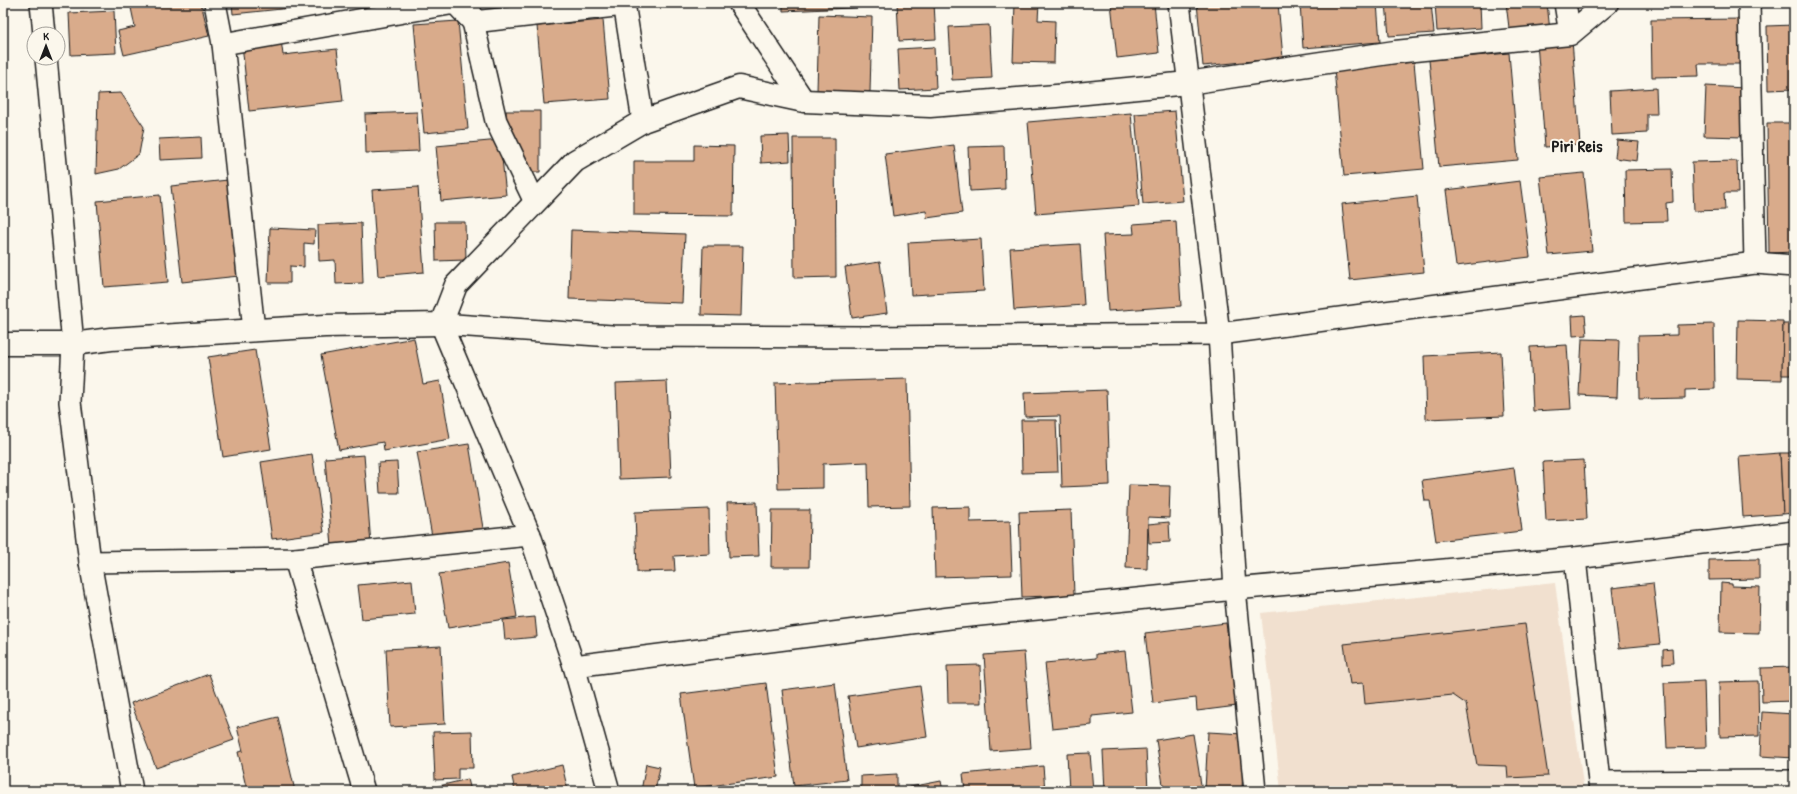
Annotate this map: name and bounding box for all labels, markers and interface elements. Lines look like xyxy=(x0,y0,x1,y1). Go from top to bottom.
north arrow xyxy=(26,26,66,66)
text: K xyxy=(43,29,49,43)
district label: Piri Reis xyxy=(1551,134,1603,157)

